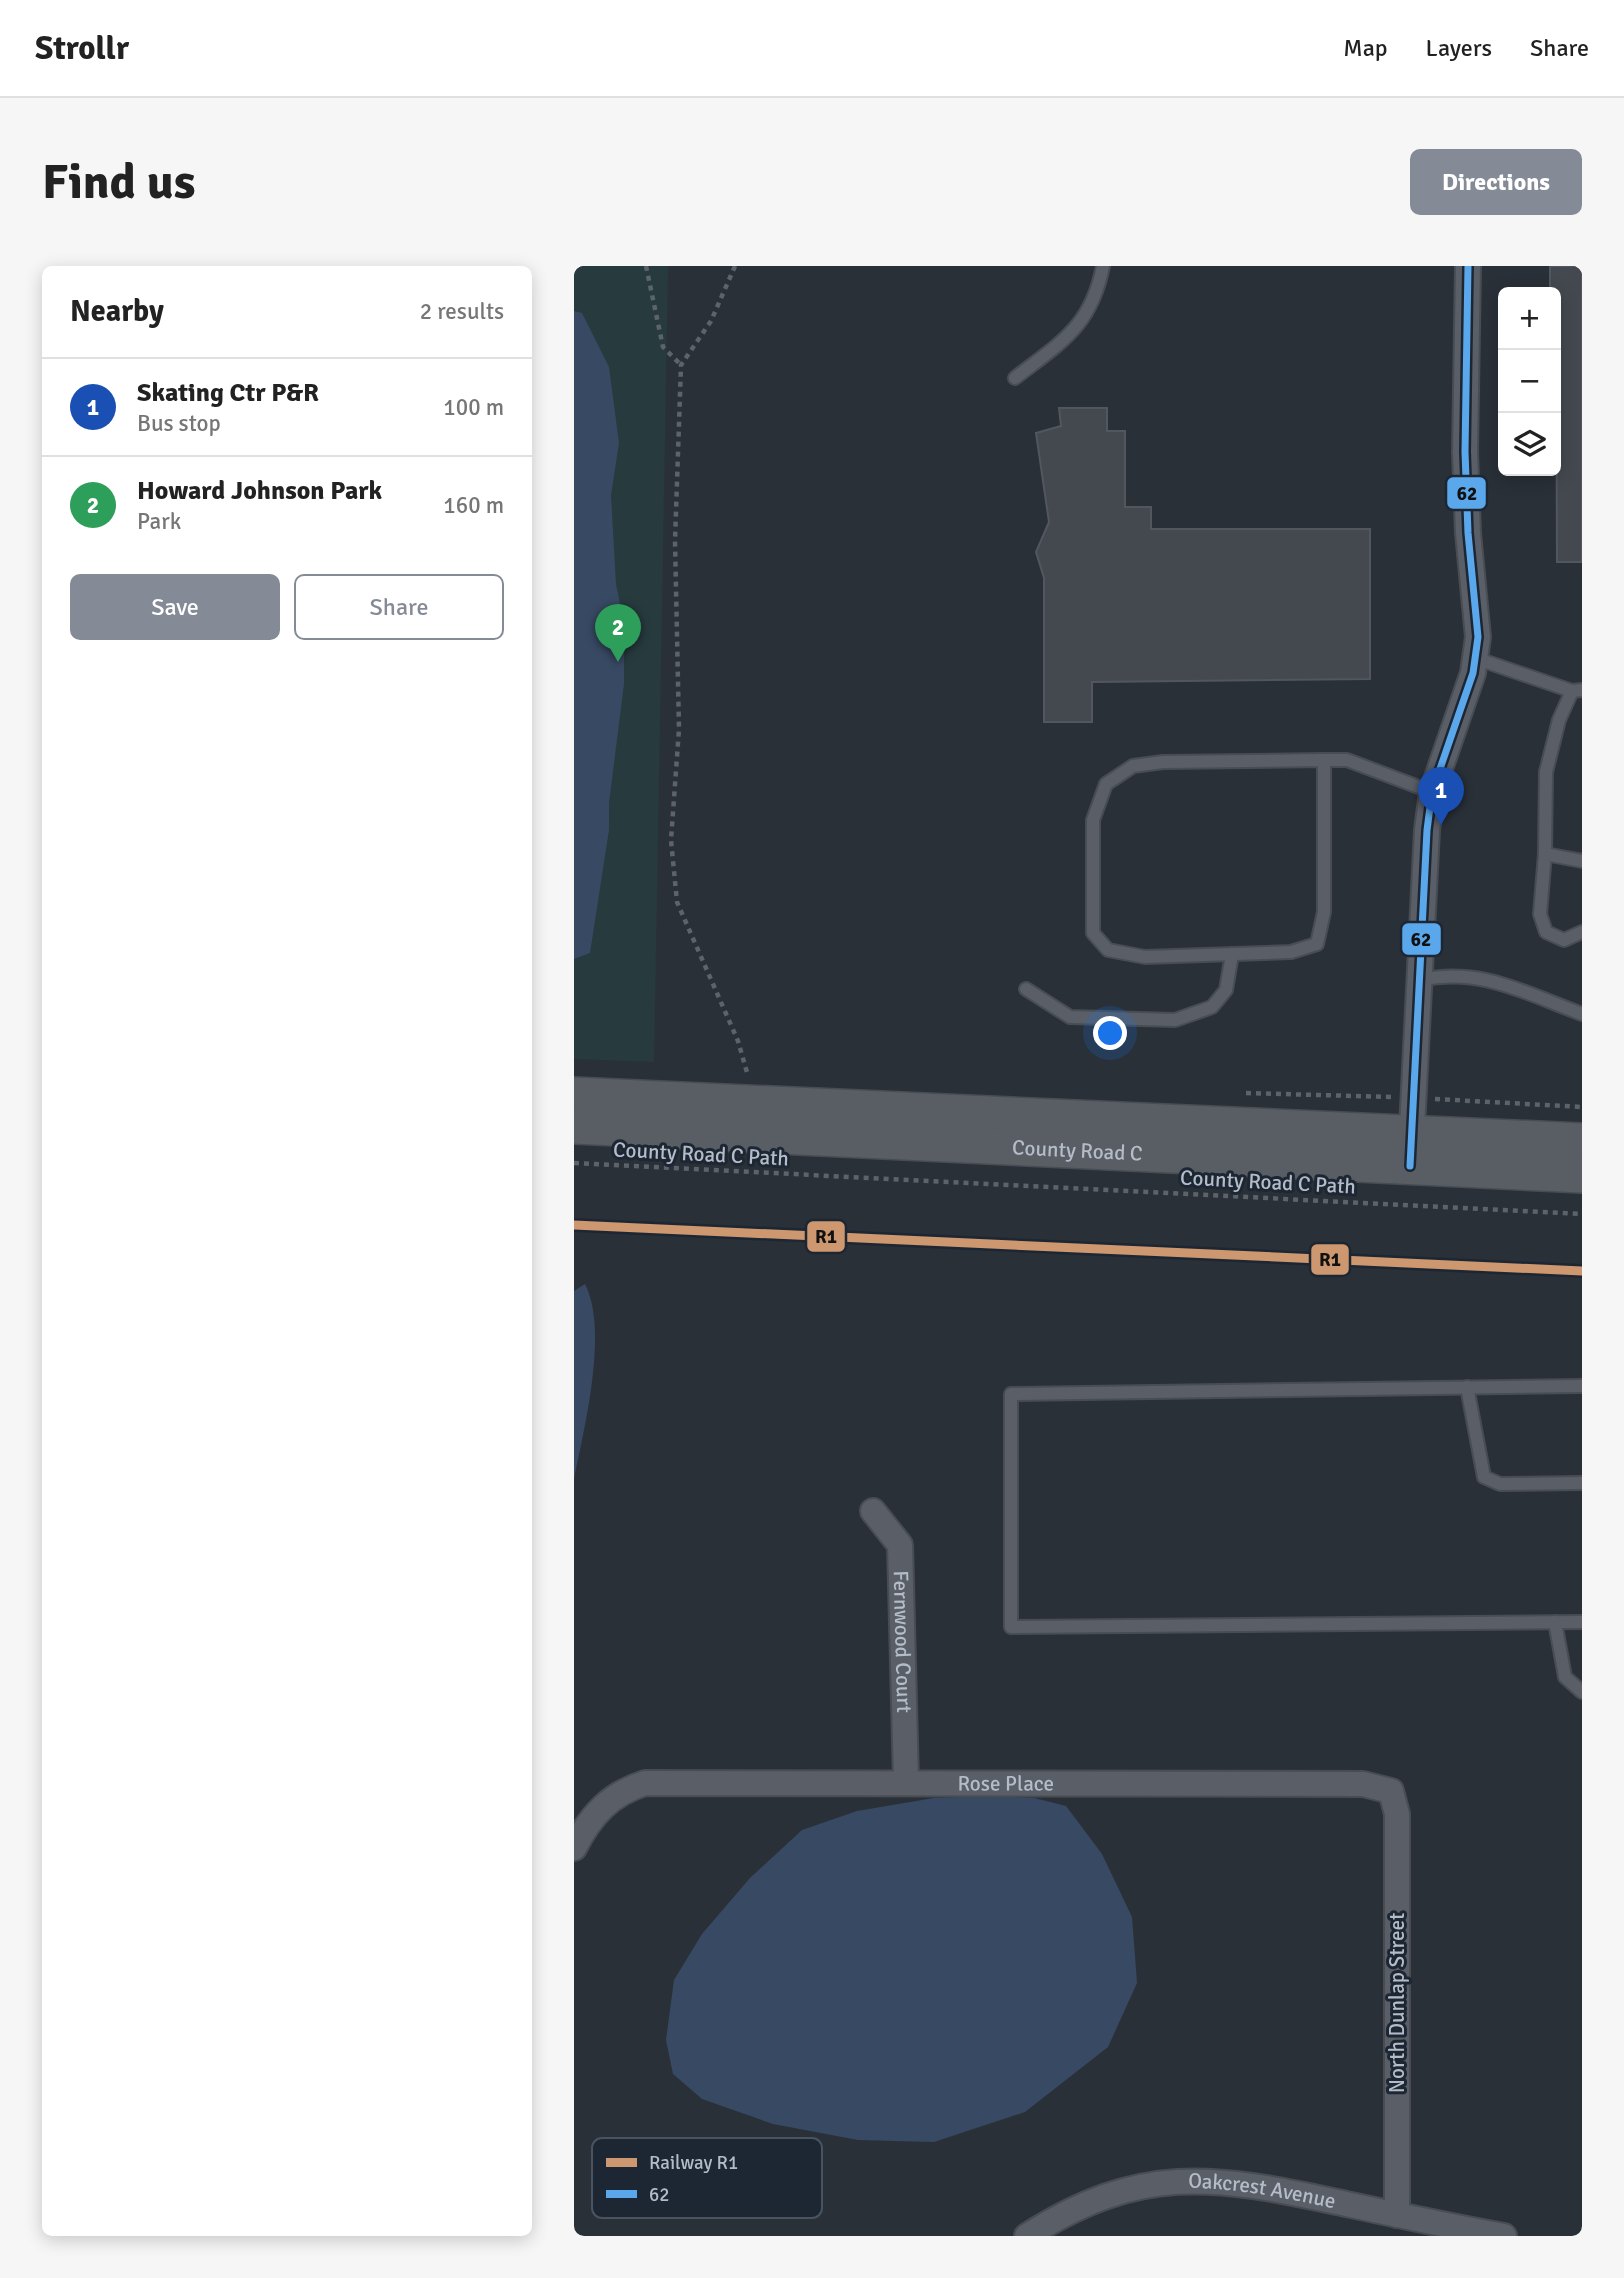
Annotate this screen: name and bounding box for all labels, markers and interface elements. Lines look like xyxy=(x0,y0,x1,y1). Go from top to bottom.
text: Strollr xyxy=(35,28,129,69)
text: Map xyxy=(1343,33,1388,63)
text: Layers xyxy=(1426,33,1492,63)
text: Share xyxy=(1530,33,1589,63)
button: Directions xyxy=(1410,149,1582,215)
text: Find us xyxy=(42,152,195,212)
map controls xyxy=(1498,287,1561,476)
button: + xyxy=(1498,287,1561,350)
text: Nearby xyxy=(70,293,164,330)
text: 2 results xyxy=(420,297,504,326)
button: − xyxy=(1498,350,1561,413)
text: Skating Ctr P&R xyxy=(137,377,319,409)
text: 1 xyxy=(87,393,99,422)
text: 100 m xyxy=(443,393,504,422)
text: Bus stop xyxy=(137,409,221,438)
button: layers xyxy=(1498,413,1561,476)
text: Howard Johnson Park xyxy=(137,475,382,507)
line badge: 62 xyxy=(1446,476,1487,510)
text: 62 xyxy=(1457,482,1477,506)
text: 2 xyxy=(87,491,99,520)
text: 160 m xyxy=(443,491,504,520)
text: Park xyxy=(137,507,181,536)
button: Save xyxy=(70,574,280,640)
button: Share xyxy=(294,574,504,640)
pin: 2 xyxy=(595,604,641,662)
pin: 1 xyxy=(1418,767,1464,825)
line badge: 62 xyxy=(1401,922,1442,956)
text: 62 xyxy=(1411,928,1431,952)
your location xyxy=(1093,1016,1127,1050)
street label: County Road C xyxy=(1012,1134,1143,1167)
street label: County Road C Path xyxy=(613,1136,789,1172)
street label: County Road C Path xyxy=(1180,1164,1356,1200)
line badge: R1 xyxy=(806,1220,846,1253)
text: R1 xyxy=(815,1225,837,1249)
line badge: R1 xyxy=(1310,1243,1350,1276)
text: R1 xyxy=(1319,1248,1341,1272)
street label: Fernwood Court xyxy=(888,1570,917,1713)
street label: Rose Place xyxy=(957,1770,1054,1797)
street label: North Dunlap Street xyxy=(1384,1913,1410,2093)
legend xyxy=(592,2138,822,2218)
text: Railway R1 xyxy=(649,2151,738,2175)
street label: Oakcrest Avenue xyxy=(1188,2168,1338,2214)
text: 62 xyxy=(649,2183,670,2207)

